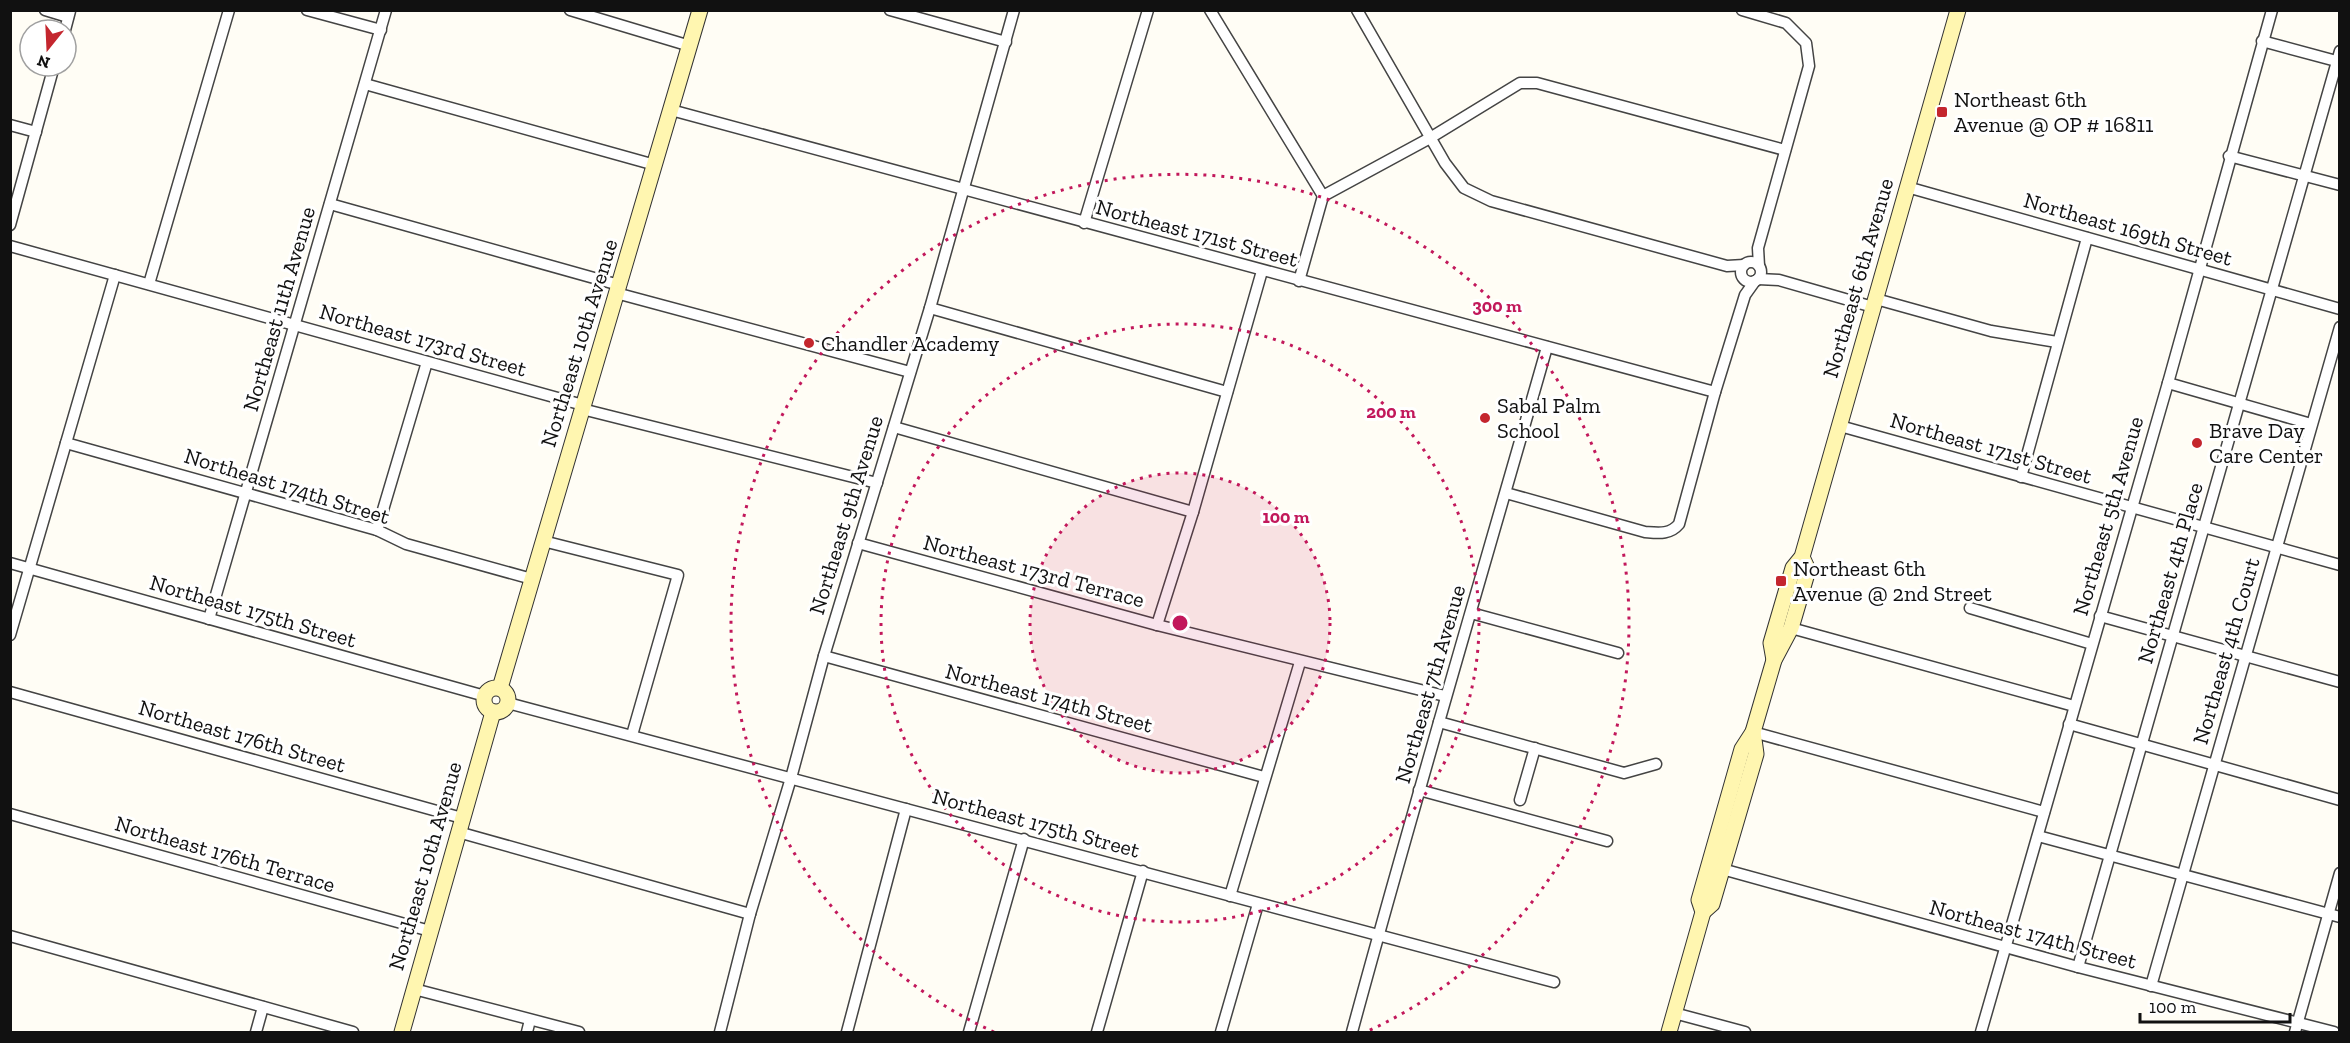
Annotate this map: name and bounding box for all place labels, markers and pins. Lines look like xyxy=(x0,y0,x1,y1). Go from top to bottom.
place label: Northeast 6th Avenue @ OP # 16811 xyxy=(1954,86,2154,138)
marker: Northeast 6th Avenue @ OP # 16811 xyxy=(1935,105,1949,119)
place label: Chandler Academy xyxy=(821,330,1000,357)
marker: Chandler Academy xyxy=(802,336,816,350)
place label: Sabal Palm School xyxy=(1497,392,1601,444)
marker: Sabal Palm School xyxy=(1478,411,1492,425)
place label: Brave Day Care Center xyxy=(2209,417,2323,469)
marker: Brave Day Care Center xyxy=(2190,436,2204,450)
place label: Northeast 6th Avenue @ 2nd Street xyxy=(1793,555,1992,607)
marker: Northeast 6th Avenue @ 2nd Street xyxy=(1774,574,1788,588)
centre of rings xyxy=(1170,613,1190,633)

